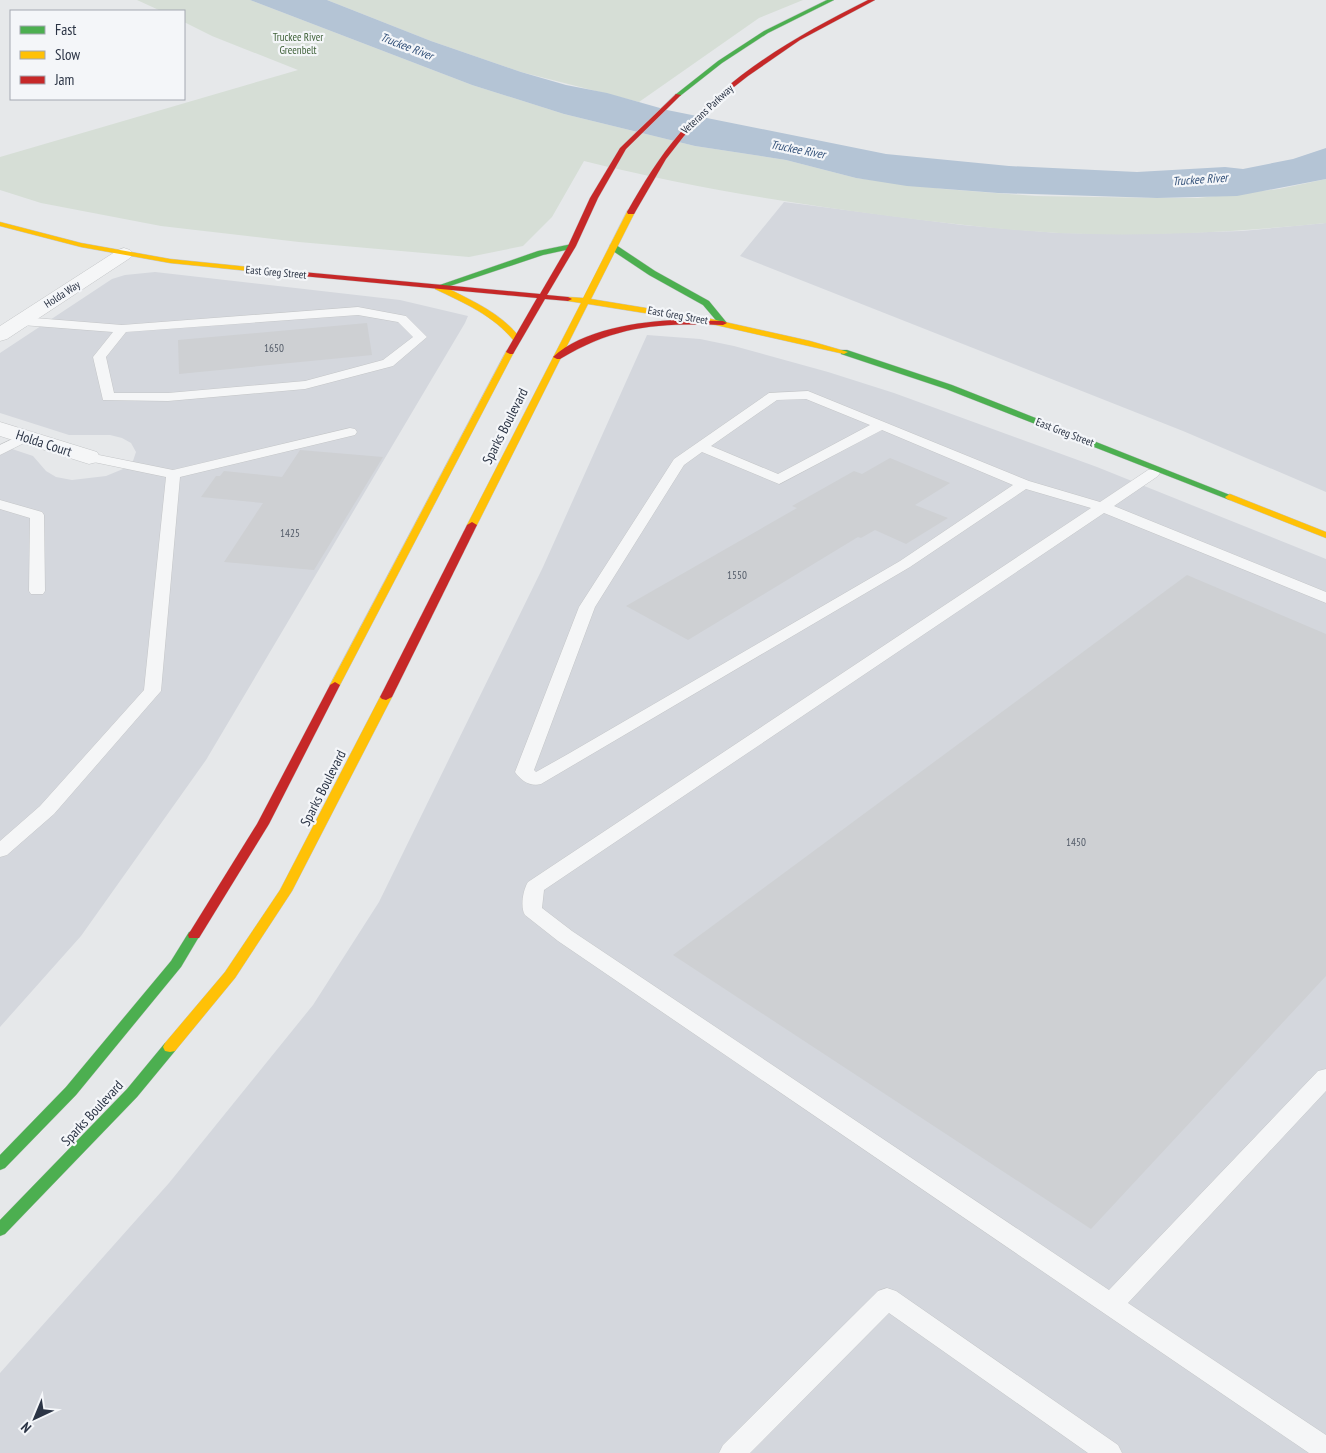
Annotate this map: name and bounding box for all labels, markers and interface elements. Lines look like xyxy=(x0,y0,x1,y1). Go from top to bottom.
legend xyxy=(10,10,185,100)
text: Fast xyxy=(55,20,76,39)
water label: Truckee River xyxy=(379,29,437,64)
park label: Truckee River Greenbelt xyxy=(273,30,323,57)
text: Slow xyxy=(55,45,80,64)
text: Jam xyxy=(54,70,74,89)
street label: Veterans Parkway xyxy=(677,81,737,137)
water label: Truckee River xyxy=(769,136,828,162)
water label: Truckee River xyxy=(1172,169,1230,188)
street label: East Greg Street xyxy=(245,262,307,282)
street label: Holda Way xyxy=(41,277,83,311)
street label: East Greg Street xyxy=(647,303,709,327)
house number: 1650 xyxy=(264,341,284,355)
street label: Sparks Boulevard xyxy=(478,385,532,467)
street label: East Greg Street xyxy=(1034,415,1096,449)
street label: Holda Court xyxy=(14,426,74,461)
house number: 1425 xyxy=(280,526,300,540)
house number: 1550 xyxy=(727,568,747,582)
street label: Sparks Boulevard xyxy=(296,747,350,829)
house number: 1450 xyxy=(1066,835,1086,849)
street label: Sparks Boulevard xyxy=(57,1076,127,1150)
north arrow xyxy=(10,1393,60,1443)
text: N xyxy=(17,1418,35,1436)

